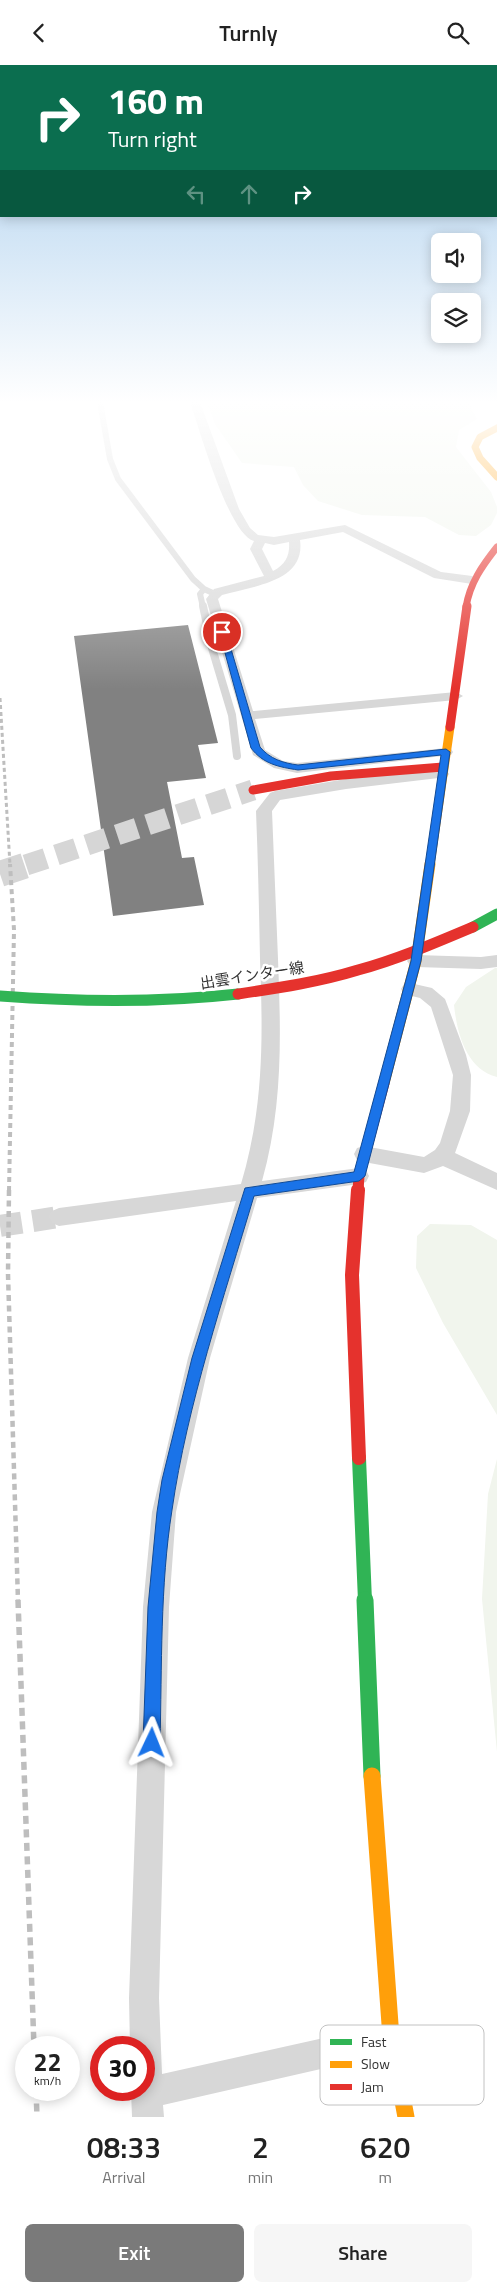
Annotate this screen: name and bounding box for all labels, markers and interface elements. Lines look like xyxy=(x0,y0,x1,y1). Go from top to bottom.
text: Turnly xyxy=(219,16,278,50)
icon: back xyxy=(25,19,53,47)
icon: search xyxy=(444,19,472,47)
text: 160 m xyxy=(108,74,204,128)
icon: right xyxy=(25,85,90,150)
text: Turn right xyxy=(108,122,197,156)
icon: left xyxy=(182,180,210,208)
icon: ahead xyxy=(235,180,263,208)
icon: right xyxy=(288,180,316,208)
map controls xyxy=(431,233,481,343)
button: sound xyxy=(431,233,481,283)
button: layers xyxy=(431,293,481,343)
pin xyxy=(201,611,243,653)
icon: arrive xyxy=(208,618,236,646)
street label: 出雲インター線 xyxy=(198,955,306,995)
position arrow xyxy=(125,1716,177,1768)
legend xyxy=(320,2025,484,2105)
text: Fast xyxy=(361,2031,386,2052)
speed limit sign: 30 xyxy=(90,2036,155,2101)
text: 22 xyxy=(33,2043,62,2081)
text: Slow xyxy=(361,2053,390,2074)
text: km/h xyxy=(34,2071,61,2090)
text: Jam xyxy=(361,2076,384,2097)
text: 08:33 xyxy=(87,2124,161,2170)
text: 2 xyxy=(252,2124,269,2170)
text: 620 xyxy=(360,2124,410,2170)
text: Arrival xyxy=(102,2165,146,2189)
text: min xyxy=(248,2165,273,2189)
text: m xyxy=(378,2165,392,2189)
button: Exit xyxy=(25,2224,244,2282)
button: Share xyxy=(254,2224,472,2282)

